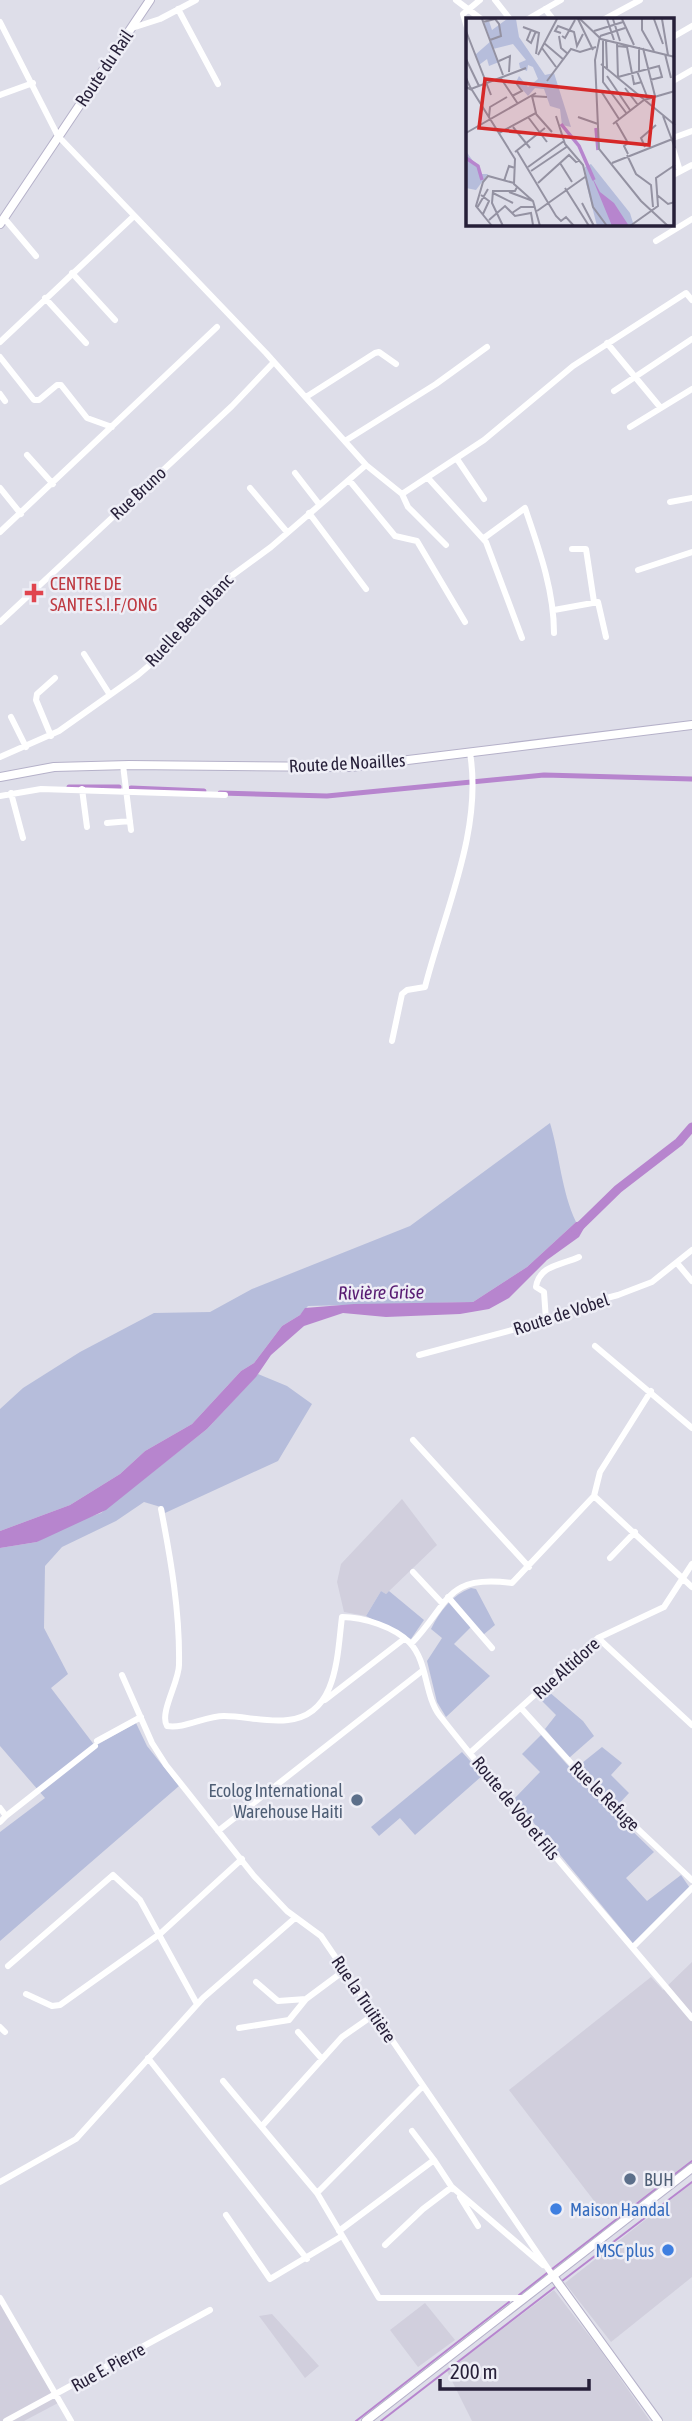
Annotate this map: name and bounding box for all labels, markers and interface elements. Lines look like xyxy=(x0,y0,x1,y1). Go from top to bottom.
inset map xyxy=(466,18,674,226)
street label: Route du Rail xyxy=(71,26,137,110)
street label: Rue Bruno xyxy=(106,462,170,524)
street label: Ruelle Beau Blanc xyxy=(141,569,238,671)
place label: CENTRE DE SANTE S.I.F/ONG xyxy=(50,573,158,615)
marker: CENTRE DE SANTE S.I.F/ONG xyxy=(24,583,44,603)
street label: Route de Noailles xyxy=(288,749,406,777)
water label: Rivière Grise xyxy=(338,1280,424,1304)
street label: Route de Vobel xyxy=(511,1289,612,1339)
street label: Rue Altidore xyxy=(529,1633,603,1703)
street label: Route de Vob et Fils xyxy=(468,1752,564,1864)
street label: Rue le Refuge xyxy=(566,1757,644,1835)
place label: Ecolog International Warehouse Haiti xyxy=(208,1780,343,1822)
marker: Ecolog International Warehouse Haiti xyxy=(349,1792,365,1808)
street label: Rue la Truitière xyxy=(327,1952,401,2046)
place label: BUH xyxy=(644,2169,674,2190)
marker: BUH xyxy=(622,2171,638,2187)
place label: Maison Handal xyxy=(570,2199,670,2220)
marker: Maison Handal xyxy=(548,2201,564,2217)
place label: MSC plus xyxy=(595,2240,654,2261)
marker: MSC plus xyxy=(660,2242,676,2258)
street label: Rue E. Pierre xyxy=(67,2338,149,2396)
scale bar xyxy=(440,2348,589,2392)
text: 200 m xyxy=(450,2359,498,2383)

